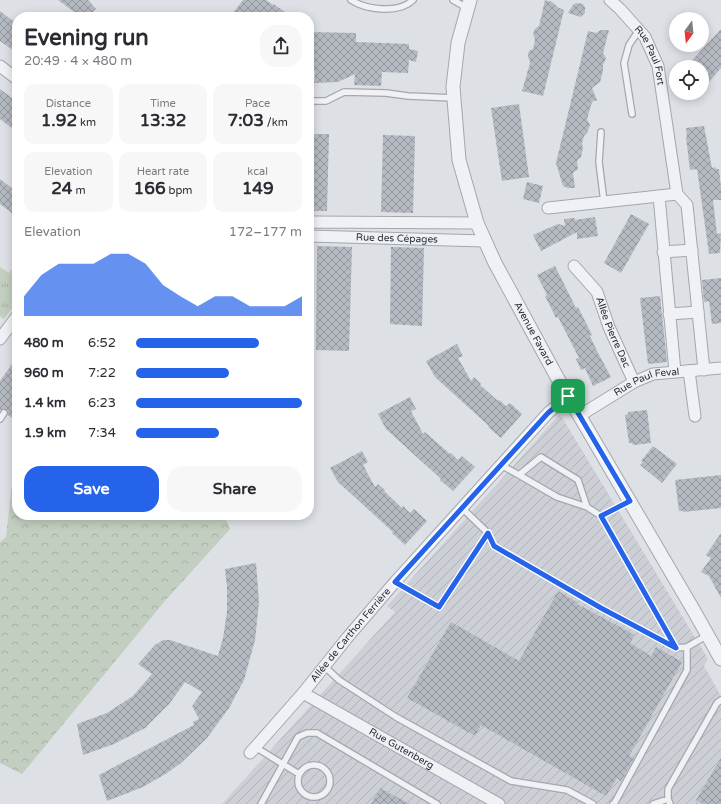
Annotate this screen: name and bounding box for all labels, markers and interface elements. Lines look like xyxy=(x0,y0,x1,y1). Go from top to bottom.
north arrow xyxy=(669,12,709,52)
map controls xyxy=(669,12,709,100)
street label: Rue Paul Fort xyxy=(632,23,667,86)
text: Evening run xyxy=(24,25,149,51)
button: share xyxy=(260,25,302,67)
text: 20:49 · 4 × 480 m xyxy=(24,53,132,69)
button: locate xyxy=(669,60,709,100)
text: Distance xyxy=(46,97,91,110)
text: Time xyxy=(150,97,176,110)
text: Pace xyxy=(245,97,270,110)
text: 1.92 xyxy=(41,110,77,131)
text: 13:32 xyxy=(139,110,187,131)
text: 7:03 xyxy=(228,110,264,131)
text: km xyxy=(77,116,96,129)
text: /km xyxy=(264,116,288,129)
text: Elevation xyxy=(44,165,92,178)
text: Heart rate xyxy=(137,165,189,178)
text: kcal xyxy=(247,165,268,178)
text: 24 xyxy=(51,178,73,199)
text: 166 xyxy=(134,178,166,199)
text: 149 xyxy=(242,178,274,199)
text: m xyxy=(73,184,85,197)
text: bpm xyxy=(166,184,192,197)
text: Elevation xyxy=(24,224,81,240)
text: 172–177 m xyxy=(229,224,302,240)
street label: Rue des Cépages xyxy=(356,231,438,246)
street label: Allée Pierre Dac xyxy=(593,295,633,370)
street label: Avenue Favard xyxy=(511,300,555,367)
text: 480 m xyxy=(24,335,64,351)
text: 6:52 xyxy=(88,335,116,351)
text: 960 m xyxy=(24,365,64,381)
text: 7:22 xyxy=(88,365,116,381)
street label: Rue Paul Feval xyxy=(612,366,680,399)
pin xyxy=(551,379,585,413)
icon: arrive xyxy=(557,385,579,407)
text: 1.4 km xyxy=(24,395,66,411)
text: 6:23 xyxy=(88,395,116,411)
text: 1.9 km xyxy=(24,425,66,441)
text: 7:34 xyxy=(88,425,116,441)
button: Save xyxy=(24,466,159,512)
button: Share xyxy=(167,466,302,512)
street label: Allée de Carthon Ferrière xyxy=(308,585,393,685)
street label: Rue Gutenberg xyxy=(367,726,436,772)

